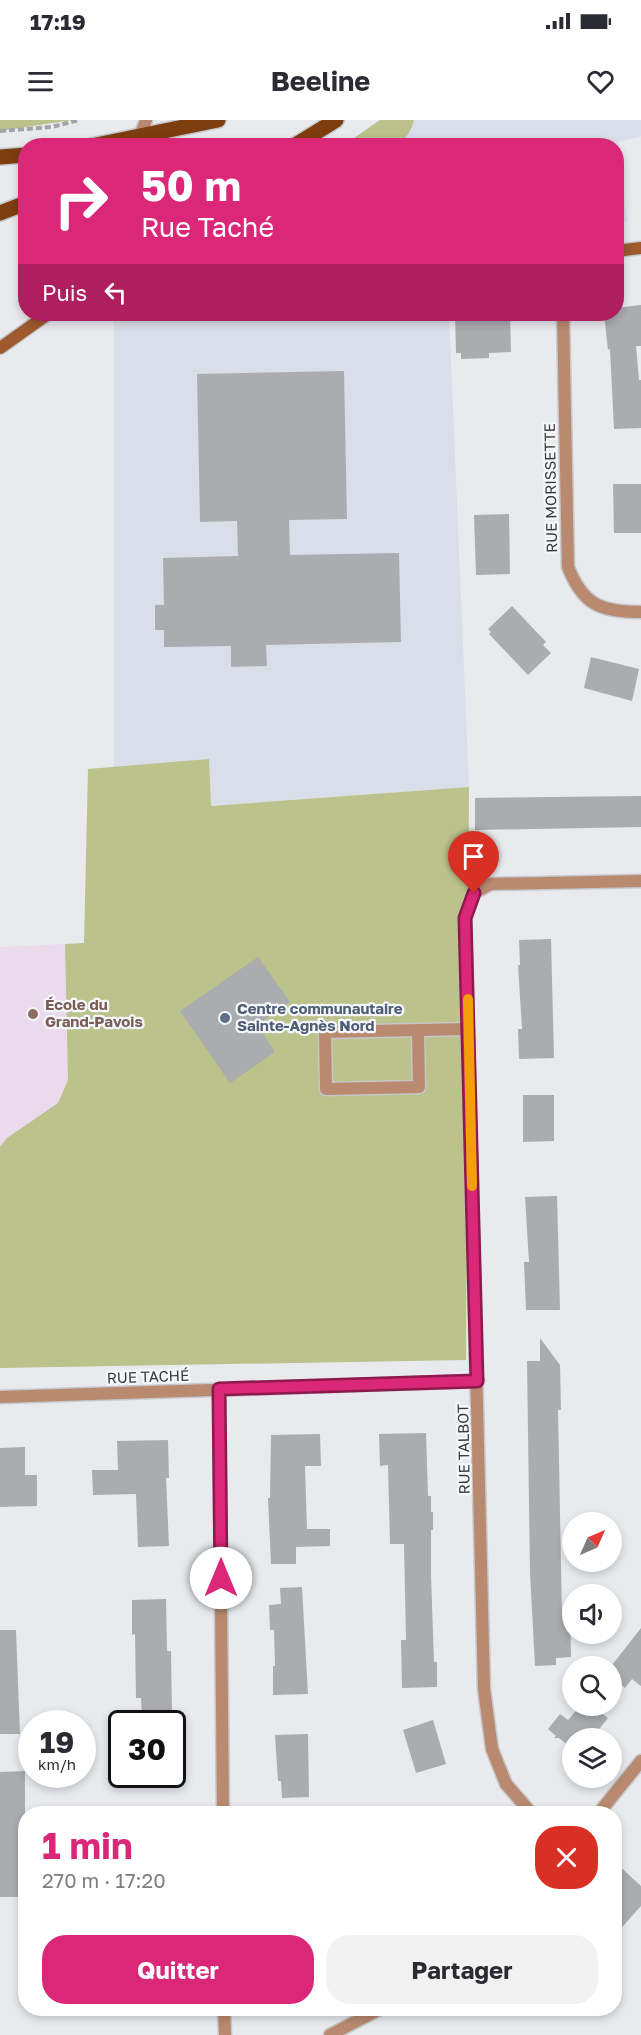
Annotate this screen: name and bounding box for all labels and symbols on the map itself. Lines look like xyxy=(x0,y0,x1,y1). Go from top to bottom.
street label: RUE MORISSETTE xyxy=(540,423,560,553)
pin xyxy=(448,831,499,893)
place label: École du Grand-Pavois xyxy=(45,995,143,1030)
place label: Centre communautaire Sainte-Agnès Nord xyxy=(237,999,403,1034)
marker: École du Grand-Pavois xyxy=(26,1007,40,1021)
marker: Centre communautaire Sainte-Agnès Nord xyxy=(218,1011,232,1025)
street label: RUE TACHÉ xyxy=(106,1366,190,1386)
street label: RUE TALBOT xyxy=(453,1404,473,1495)
north arrow xyxy=(562,1512,622,1572)
position arrow xyxy=(189,1546,253,1610)
speed limit sign: 30 xyxy=(108,1710,186,1788)

